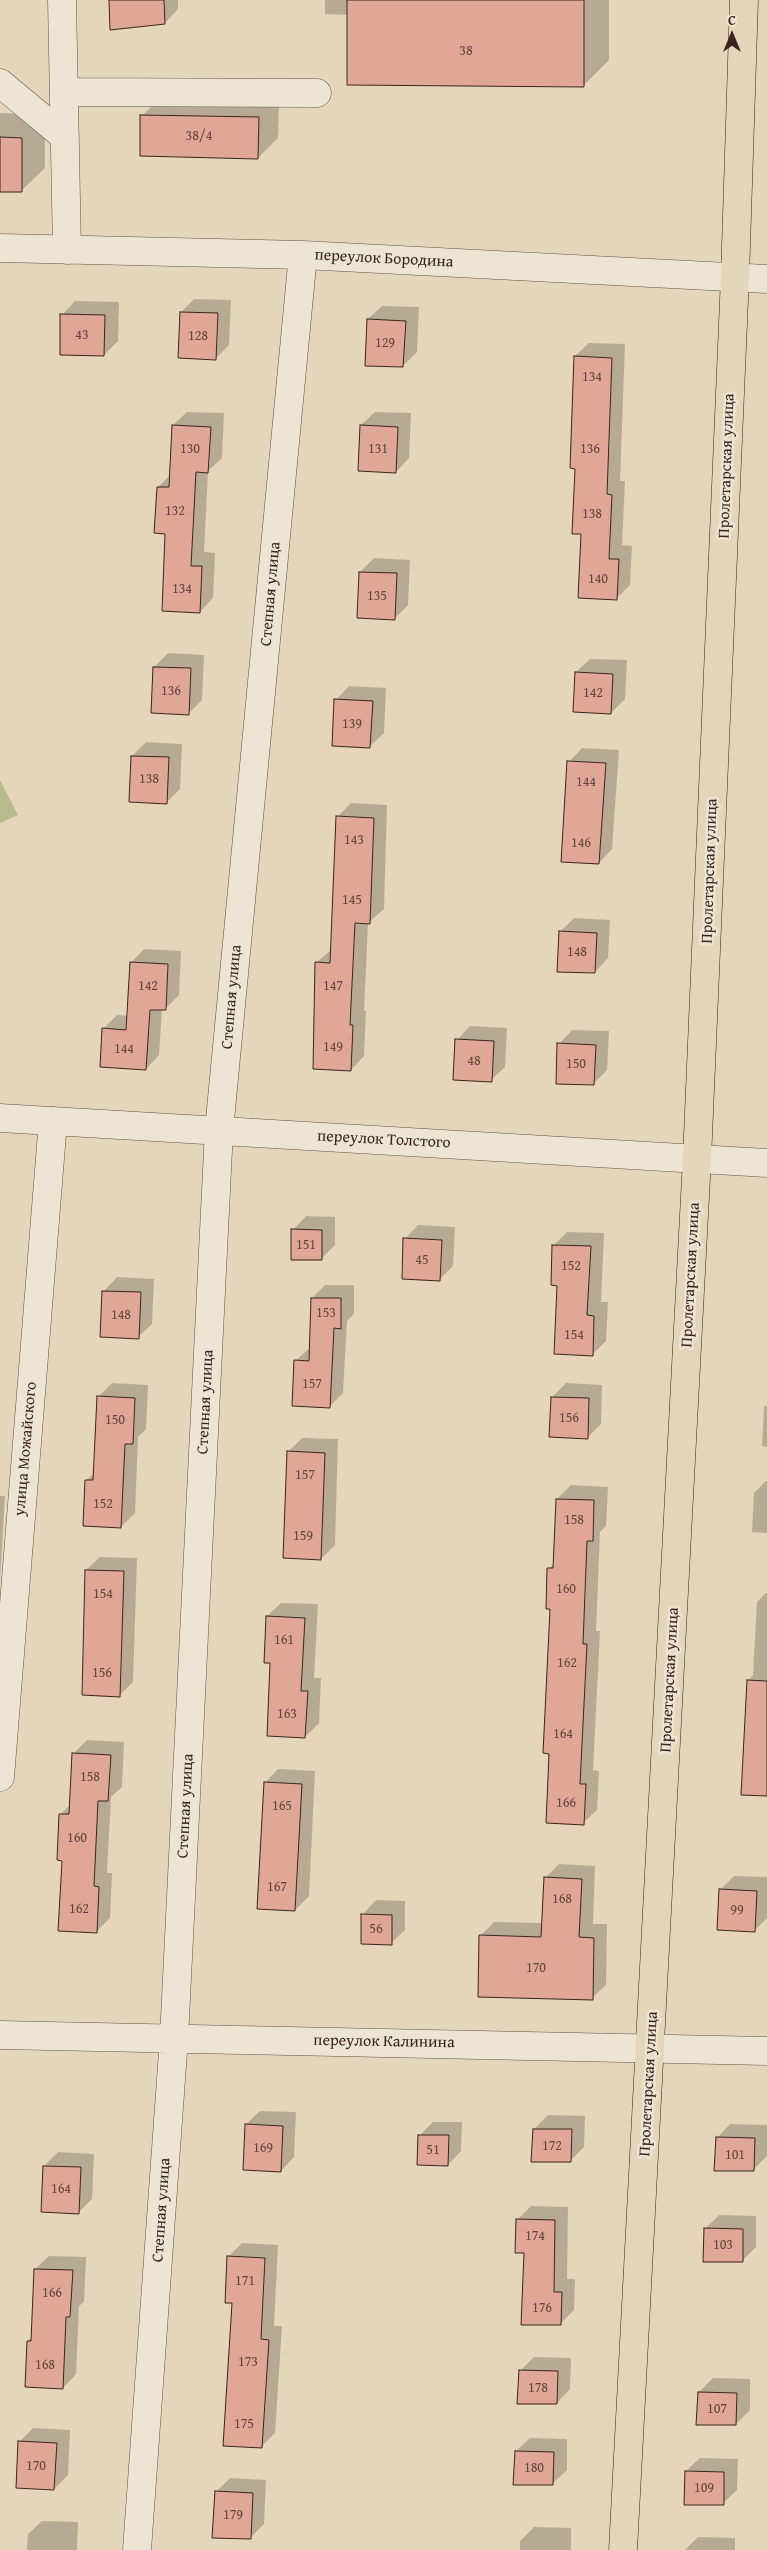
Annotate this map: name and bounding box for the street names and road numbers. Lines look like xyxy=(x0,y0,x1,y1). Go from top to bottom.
street label: переулок Бородина xyxy=(314,246,454,272)
street label: Пролетарская улица xyxy=(715,393,739,539)
street label: Степная улица xyxy=(257,541,285,647)
street label: Пролетарская улица xyxy=(698,798,722,944)
street label: Степная улица xyxy=(218,944,246,1050)
street label: переулок Толстого xyxy=(317,1127,451,1153)
street label: Пролетарская улица xyxy=(678,1202,704,1348)
street label: Степная улица xyxy=(194,1349,218,1455)
street label: улица Можайского xyxy=(11,1381,41,1517)
street label: Пролетарская улица xyxy=(657,1607,683,1753)
street label: Степная улица xyxy=(174,1753,198,1859)
street label: Пролетарская улица xyxy=(636,2011,662,2157)
street label: переулок Калинина xyxy=(313,2031,455,2053)
street label: Степная улица xyxy=(149,2157,175,2263)

